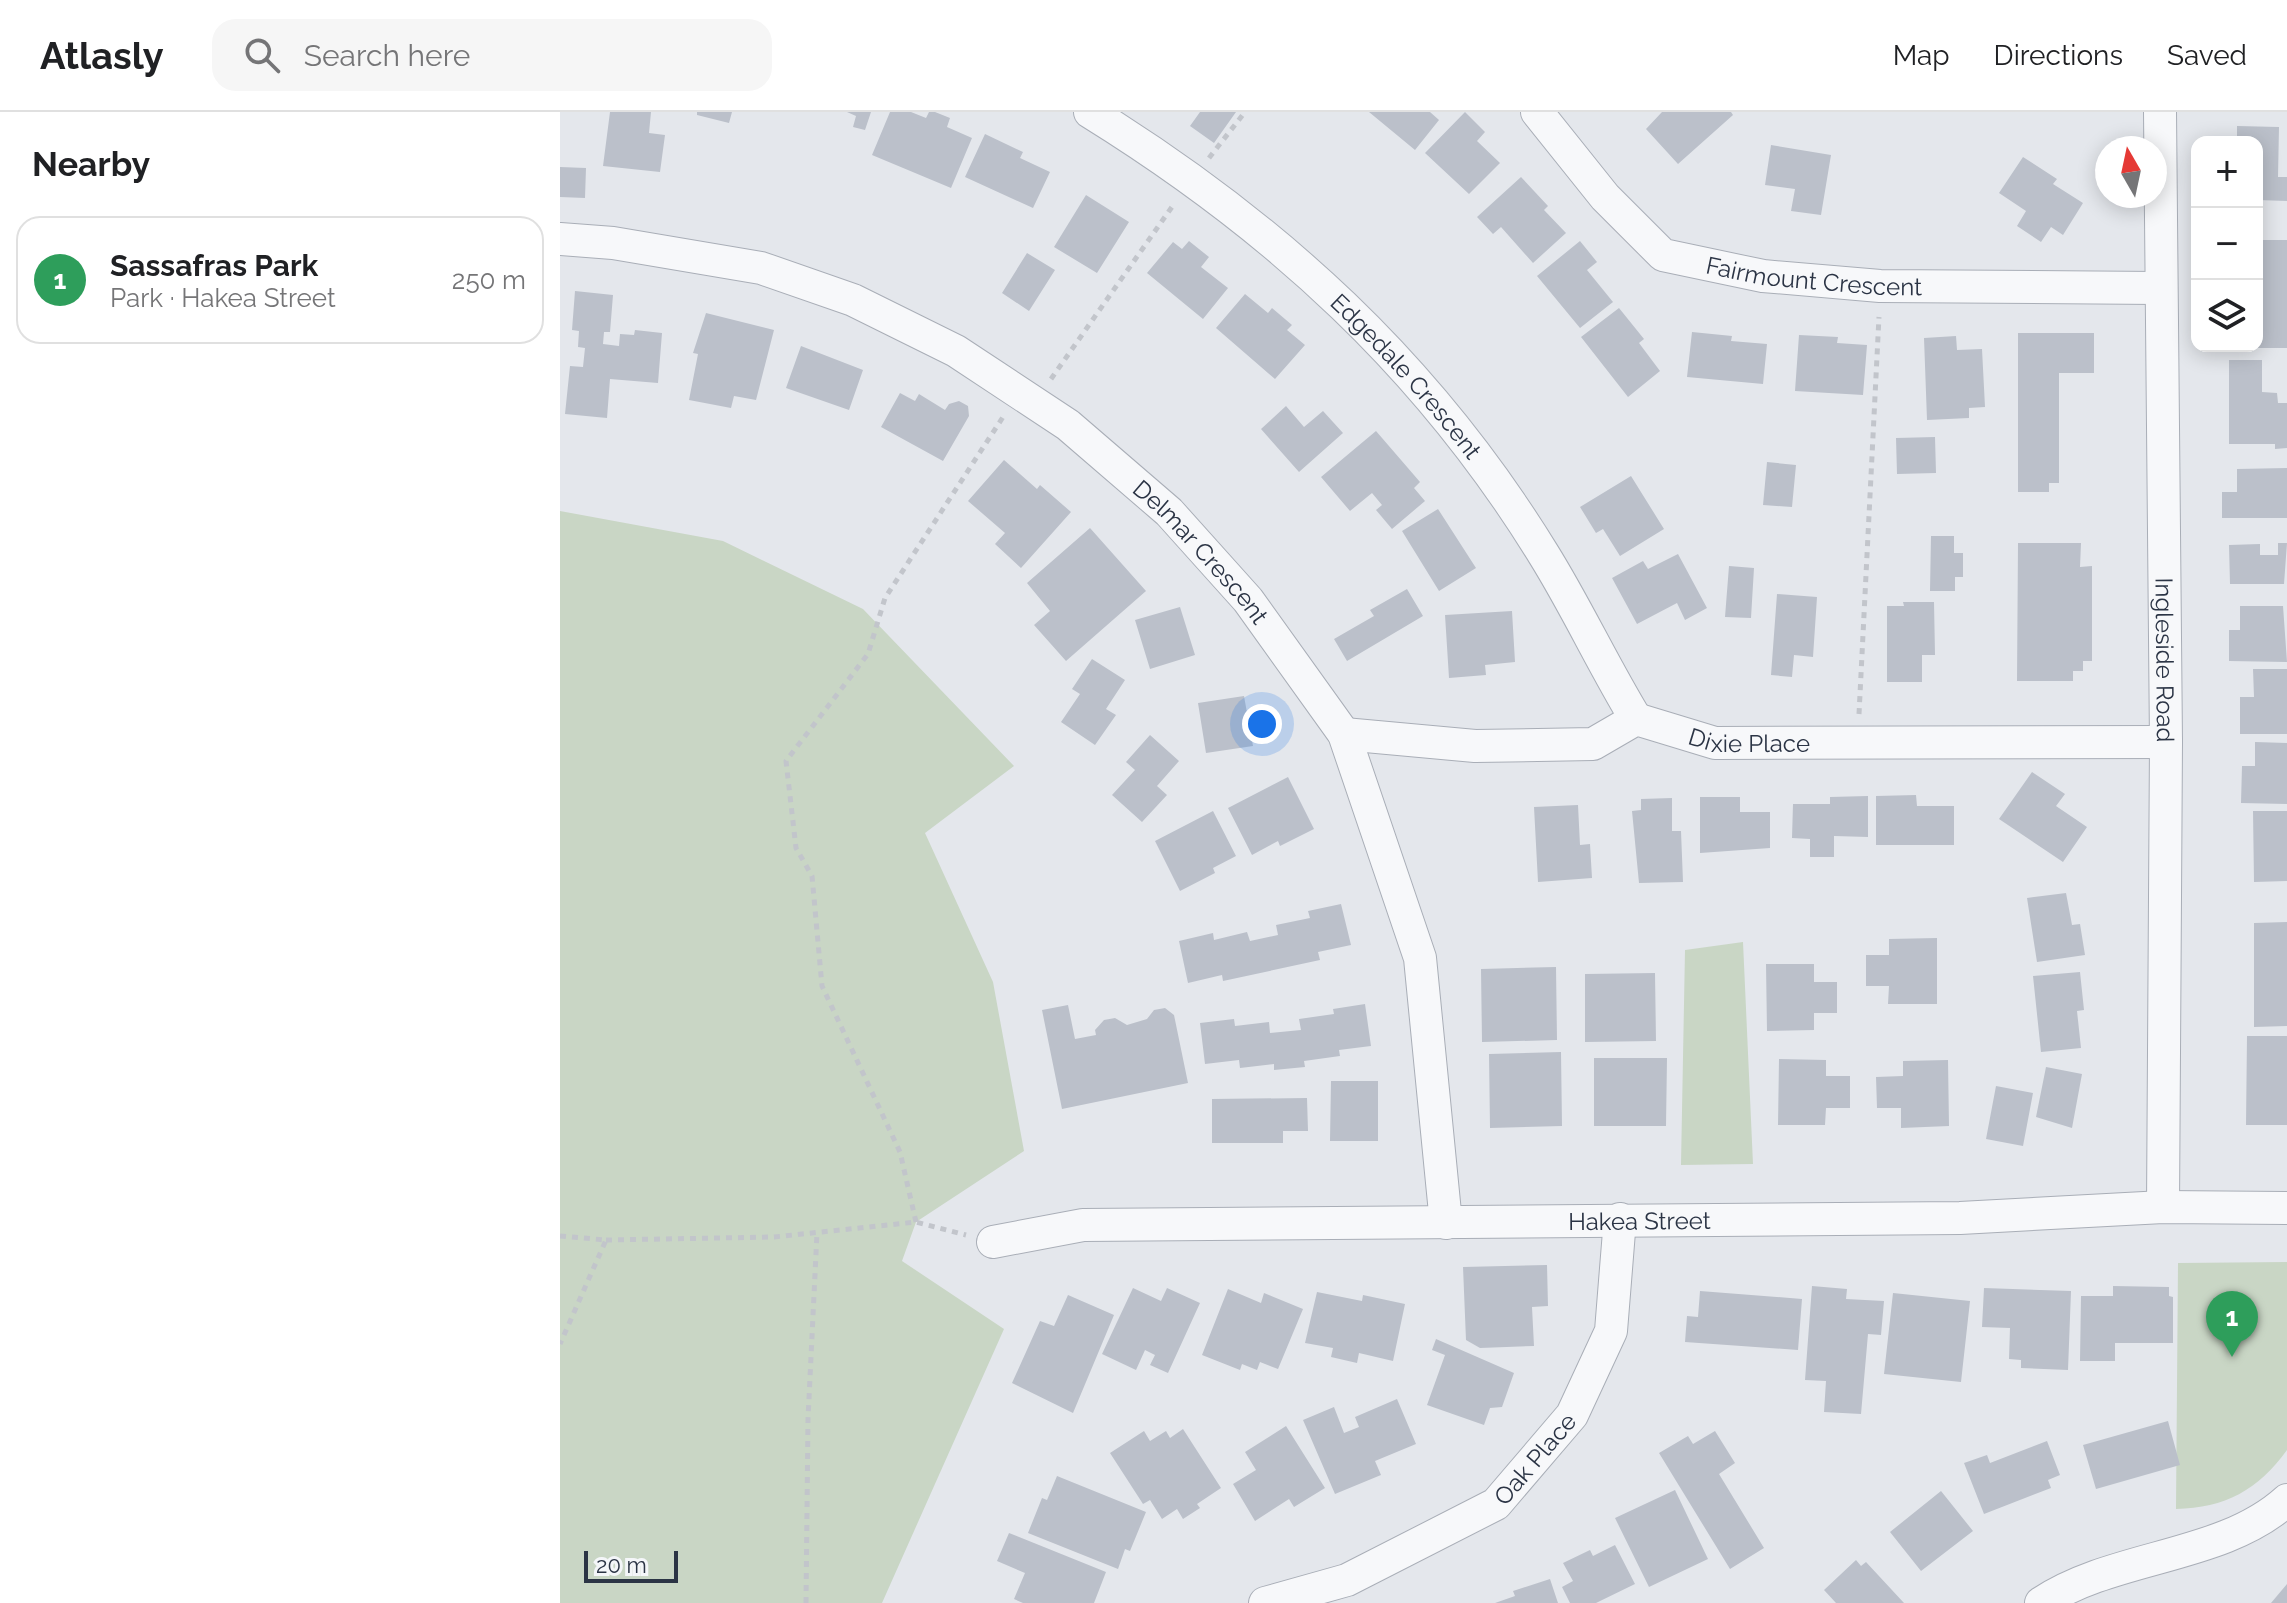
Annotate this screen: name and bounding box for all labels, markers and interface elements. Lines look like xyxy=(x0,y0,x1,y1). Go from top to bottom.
search box xyxy=(212,19,772,91)
text: Atlasly xyxy=(40,33,164,78)
icon: search xyxy=(240,33,284,77)
text: Search here xyxy=(304,38,470,73)
text: Map xyxy=(1893,39,1950,72)
text: Directions xyxy=(1994,39,2123,72)
text: Saved xyxy=(2167,39,2247,72)
north arrow xyxy=(2095,136,2167,208)
map controls xyxy=(2191,136,2263,352)
button: + xyxy=(2191,136,2263,208)
text: Nearby xyxy=(32,144,150,184)
button: − xyxy=(2191,208,2263,280)
text: Sassafras Park xyxy=(110,248,318,283)
street label: Fairmount Crescent xyxy=(1704,250,1922,301)
text: 1 xyxy=(54,265,66,295)
text: 250 m xyxy=(452,265,526,295)
button: layers xyxy=(2191,280,2263,352)
text: Park · Hakea Street xyxy=(110,283,336,313)
street label: Edgedale Crescent xyxy=(1325,287,1488,464)
street label: Delmar Crescent xyxy=(1128,473,1275,629)
street label: Ingleside Road xyxy=(2150,577,2181,743)
your location xyxy=(1242,704,1282,744)
street label: Dixie Place xyxy=(1685,721,1810,758)
street label: Hakea Street xyxy=(1568,1205,1711,1236)
pin: 1 xyxy=(2206,1291,2258,1357)
street label: Oak Place xyxy=(1487,1407,1582,1511)
scale bar xyxy=(584,1547,678,1583)
text: 20 m xyxy=(596,1552,647,1578)

